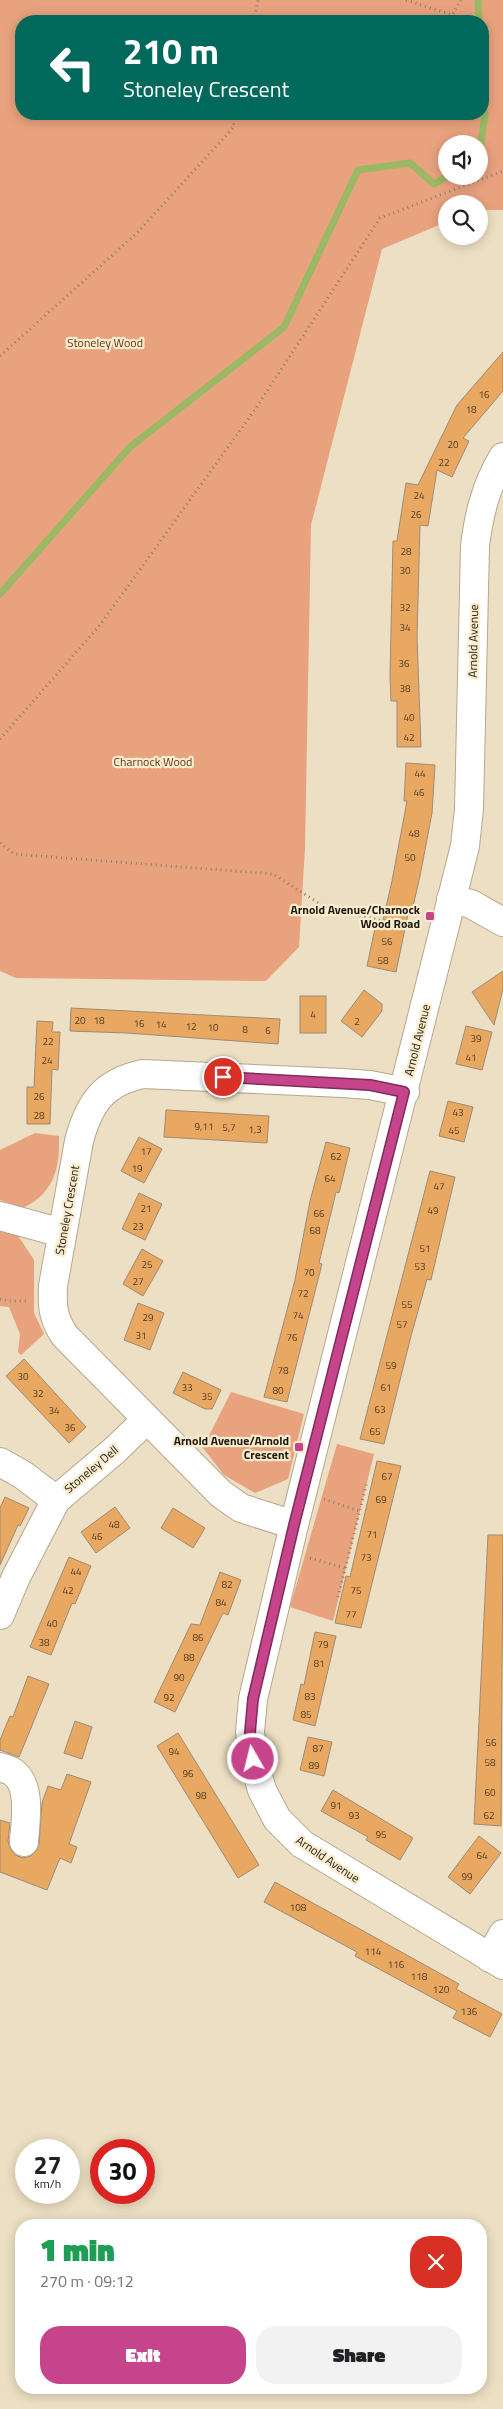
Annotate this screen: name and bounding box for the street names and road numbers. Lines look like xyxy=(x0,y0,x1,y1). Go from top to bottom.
street label: Arnold Avenue xyxy=(463,604,483,678)
street label: Arnold Avenue xyxy=(399,1002,435,1078)
street label: Stoneley Crescent xyxy=(50,1163,84,1256)
street label: Stoneley Dell xyxy=(60,1441,122,1497)
street label: Arnold Avenue xyxy=(292,1831,364,1887)

